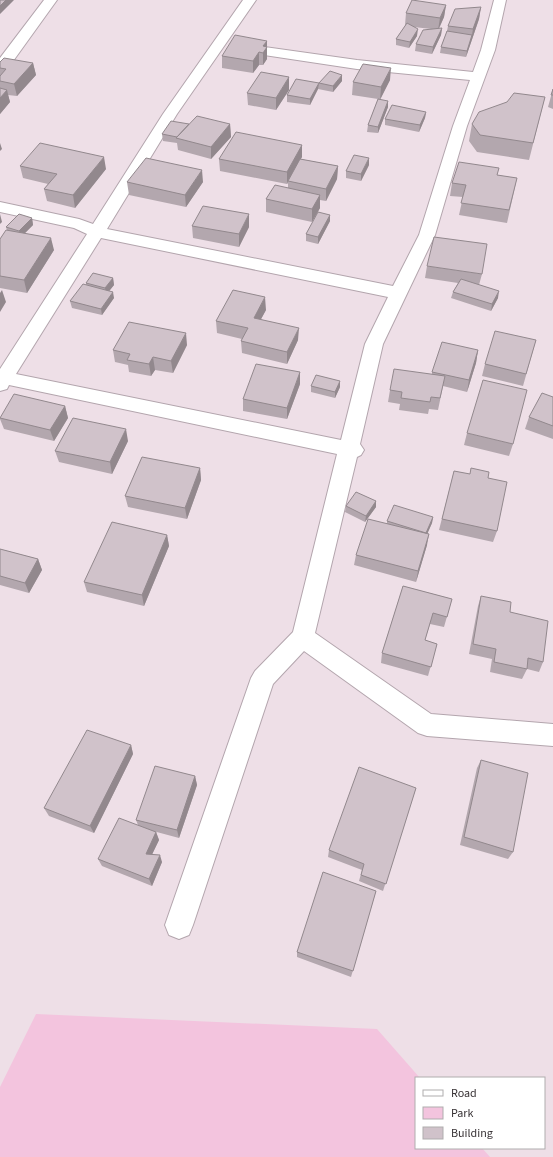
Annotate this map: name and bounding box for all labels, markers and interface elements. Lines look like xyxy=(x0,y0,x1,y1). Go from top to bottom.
legend xyxy=(415,1077,545,1149)
text: Road xyxy=(451,1085,477,1102)
text: Park xyxy=(451,1105,473,1122)
text: Building xyxy=(451,1125,493,1142)

